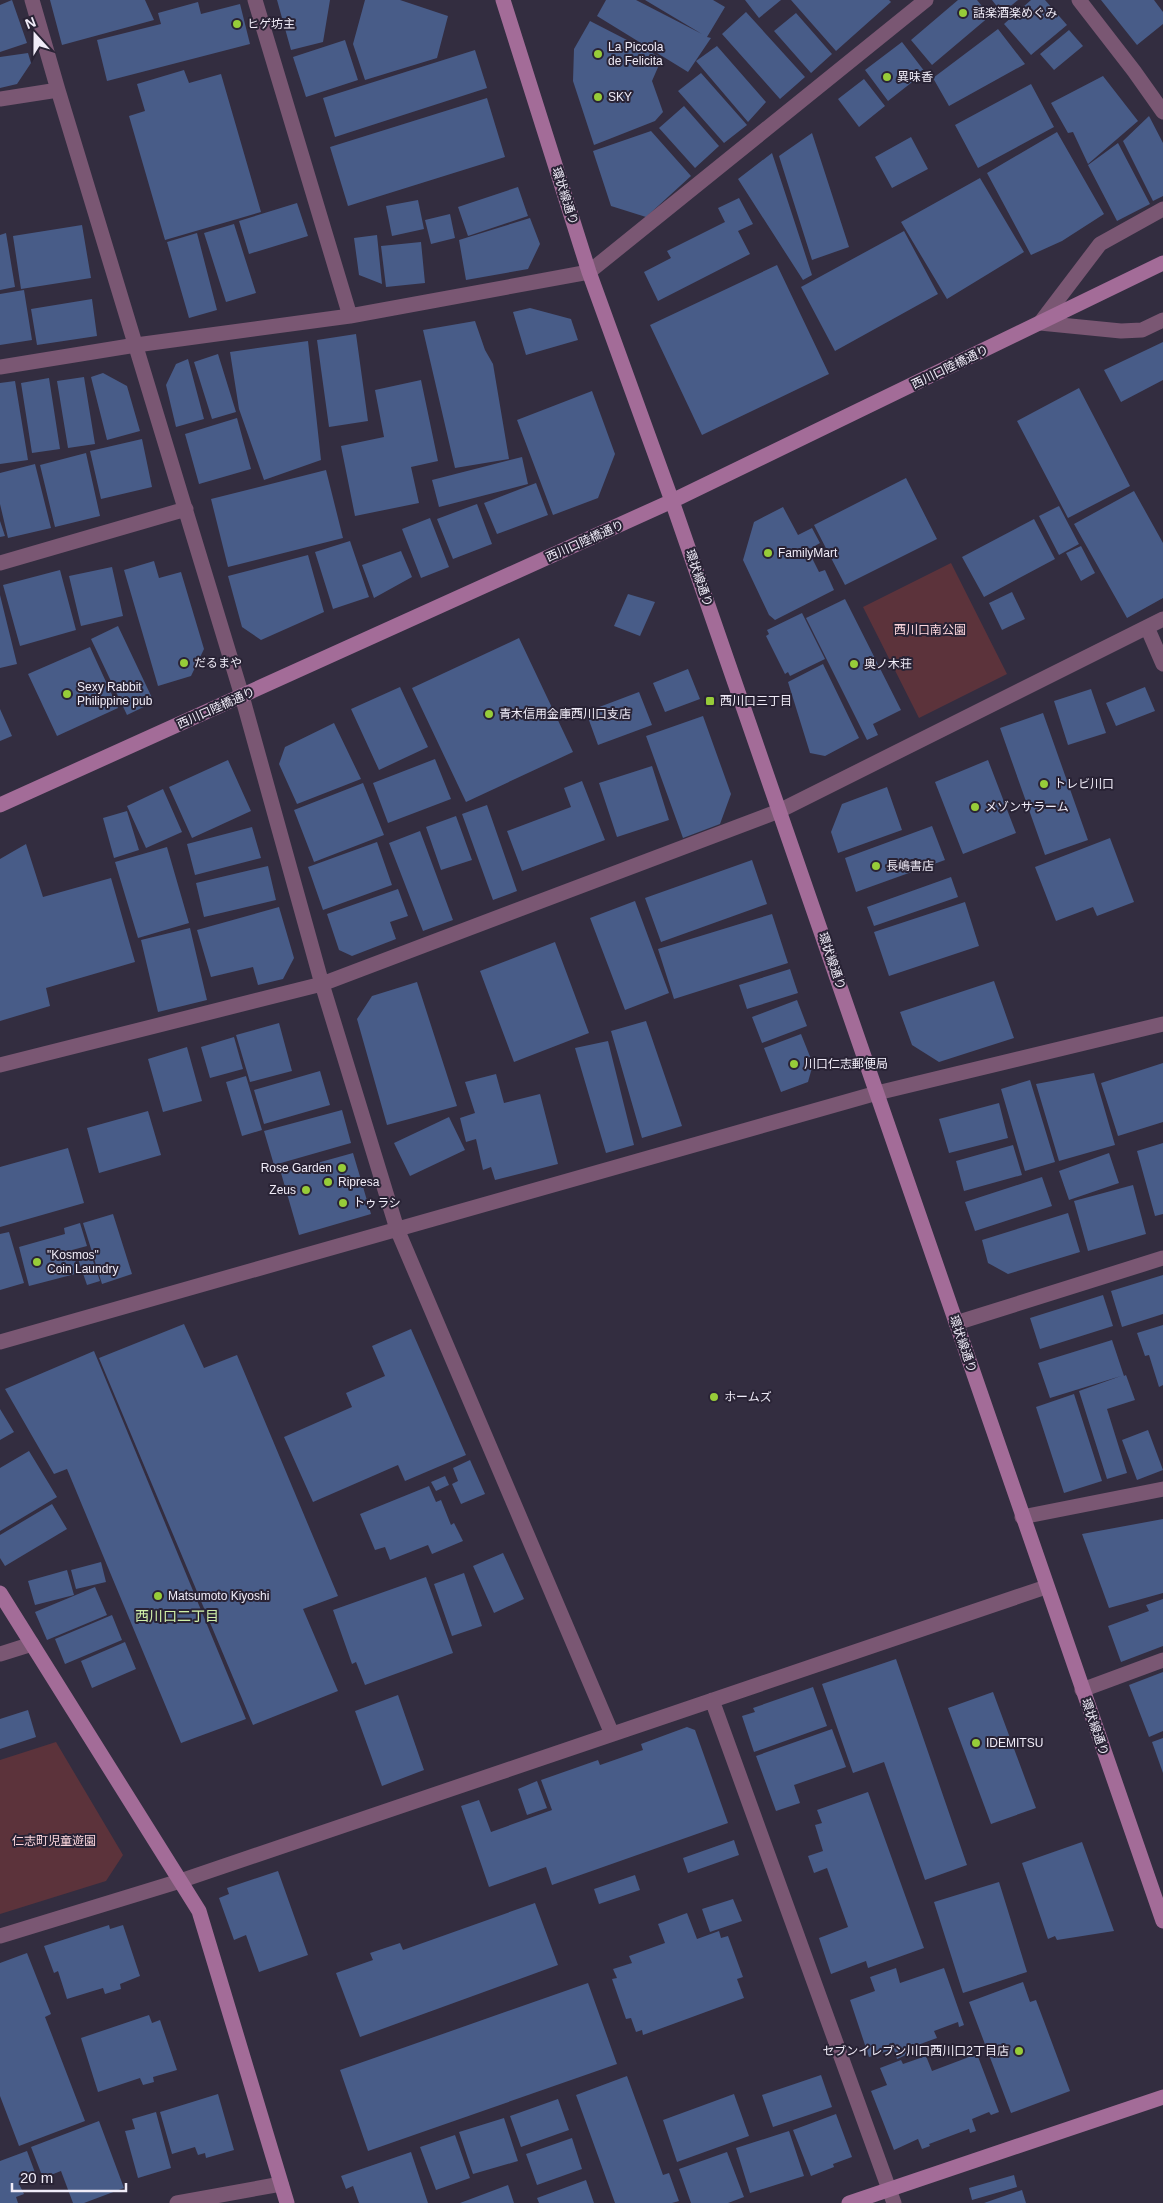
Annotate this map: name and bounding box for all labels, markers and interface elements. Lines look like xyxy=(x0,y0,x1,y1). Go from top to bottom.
place label: 話楽酒楽めぐみ xyxy=(973,6,1057,20)
marker: 話楽酒楽めぐみ xyxy=(957,7,969,19)
north arrow xyxy=(10,10,60,60)
text: N xyxy=(23,14,38,32)
place label: ヒゲ坊主 xyxy=(247,17,295,31)
marker: ヒゲ坊主 xyxy=(231,18,243,30)
place label: La Piccola de Felicita xyxy=(608,40,664,68)
marker: La Piccola de Felicita xyxy=(592,48,604,60)
place label: 異味香 xyxy=(897,70,933,84)
marker: 異味香 xyxy=(881,71,893,83)
place label: SKY xyxy=(608,90,632,104)
marker: SKY xyxy=(592,91,604,103)
street label: 環状線通り xyxy=(549,165,581,227)
street label: 西川口陸橋通り xyxy=(909,342,991,392)
street label: 西川口陸橋通り xyxy=(544,518,626,564)
place label: FamilyMart xyxy=(778,546,838,560)
street label: 環状線通り xyxy=(683,547,715,609)
marker: FamilyMart xyxy=(762,547,774,559)
park label: 西川口南公園 xyxy=(894,623,966,637)
place label: だるまや xyxy=(194,656,242,670)
marker: だるまや xyxy=(178,657,190,669)
place label: 奥ノ木荘 xyxy=(864,657,912,671)
marker: 奥ノ木荘 xyxy=(848,658,860,670)
place label: Sexy Rabbit Philippine pub xyxy=(77,680,153,708)
street label: 西川口陸橋通り xyxy=(175,685,257,731)
marker: Sexy Rabbit Philippine pub xyxy=(61,688,73,700)
place label: 西川口三丁目 xyxy=(720,694,792,708)
marker: 西川口三丁目 xyxy=(704,695,716,707)
place label: 青木信用金庫西川口支店 xyxy=(499,707,631,721)
marker: 青木信用金庫西川口支店 xyxy=(483,708,495,720)
place label: トレビ川口 xyxy=(1054,777,1114,791)
marker: トレビ川口 xyxy=(1038,778,1050,790)
place label: メゾンサラーム xyxy=(985,800,1069,814)
marker: メゾンサラーム xyxy=(969,801,981,813)
place label: 長嶋書店 xyxy=(886,859,934,873)
marker: 長嶋書店 xyxy=(870,860,882,872)
street label: 環状線通り xyxy=(816,930,848,992)
place label: 川口仁志郵便局 xyxy=(804,1057,888,1071)
marker: 川口仁志郵便局 xyxy=(788,1058,800,1070)
place label: Rose Garden xyxy=(261,1161,332,1175)
marker: Rose Garden xyxy=(336,1162,348,1174)
place label: Ripresa xyxy=(338,1175,380,1189)
marker: Ripresa xyxy=(322,1176,334,1188)
place label: Zeus xyxy=(269,1183,296,1197)
marker: Zeus xyxy=(300,1184,312,1196)
place label: トゥラシ xyxy=(353,1196,401,1210)
marker: トゥラシ xyxy=(337,1197,349,1209)
place label: "Kosmos" Coin Laundry xyxy=(47,1248,118,1276)
marker: "Kosmos" Coin Laundry xyxy=(31,1256,43,1268)
street label: 環状線通り xyxy=(947,1313,979,1375)
place label: ホームズ xyxy=(724,1390,772,1404)
marker: ホームズ xyxy=(708,1391,720,1403)
place label: Matsumoto Kiyoshi xyxy=(168,1589,269,1603)
marker: Matsumoto Kiyoshi xyxy=(152,1590,164,1602)
district label: 西川口二丁目 xyxy=(135,1608,219,1624)
street label: 環状線通り xyxy=(1079,1696,1111,1758)
place label: IDEMITSU xyxy=(986,1736,1043,1750)
marker: IDEMITSU xyxy=(970,1737,982,1749)
park label: 仁志町児童遊園 xyxy=(12,1834,96,1848)
place label: セブンイレブン川口西川口2丁目店 xyxy=(822,2044,1009,2058)
marker: セブンイレブン川口西川口2丁目店 xyxy=(1013,2045,1025,2057)
scale bar xyxy=(12,2160,126,2192)
text: 20 m xyxy=(20,2169,53,2186)

